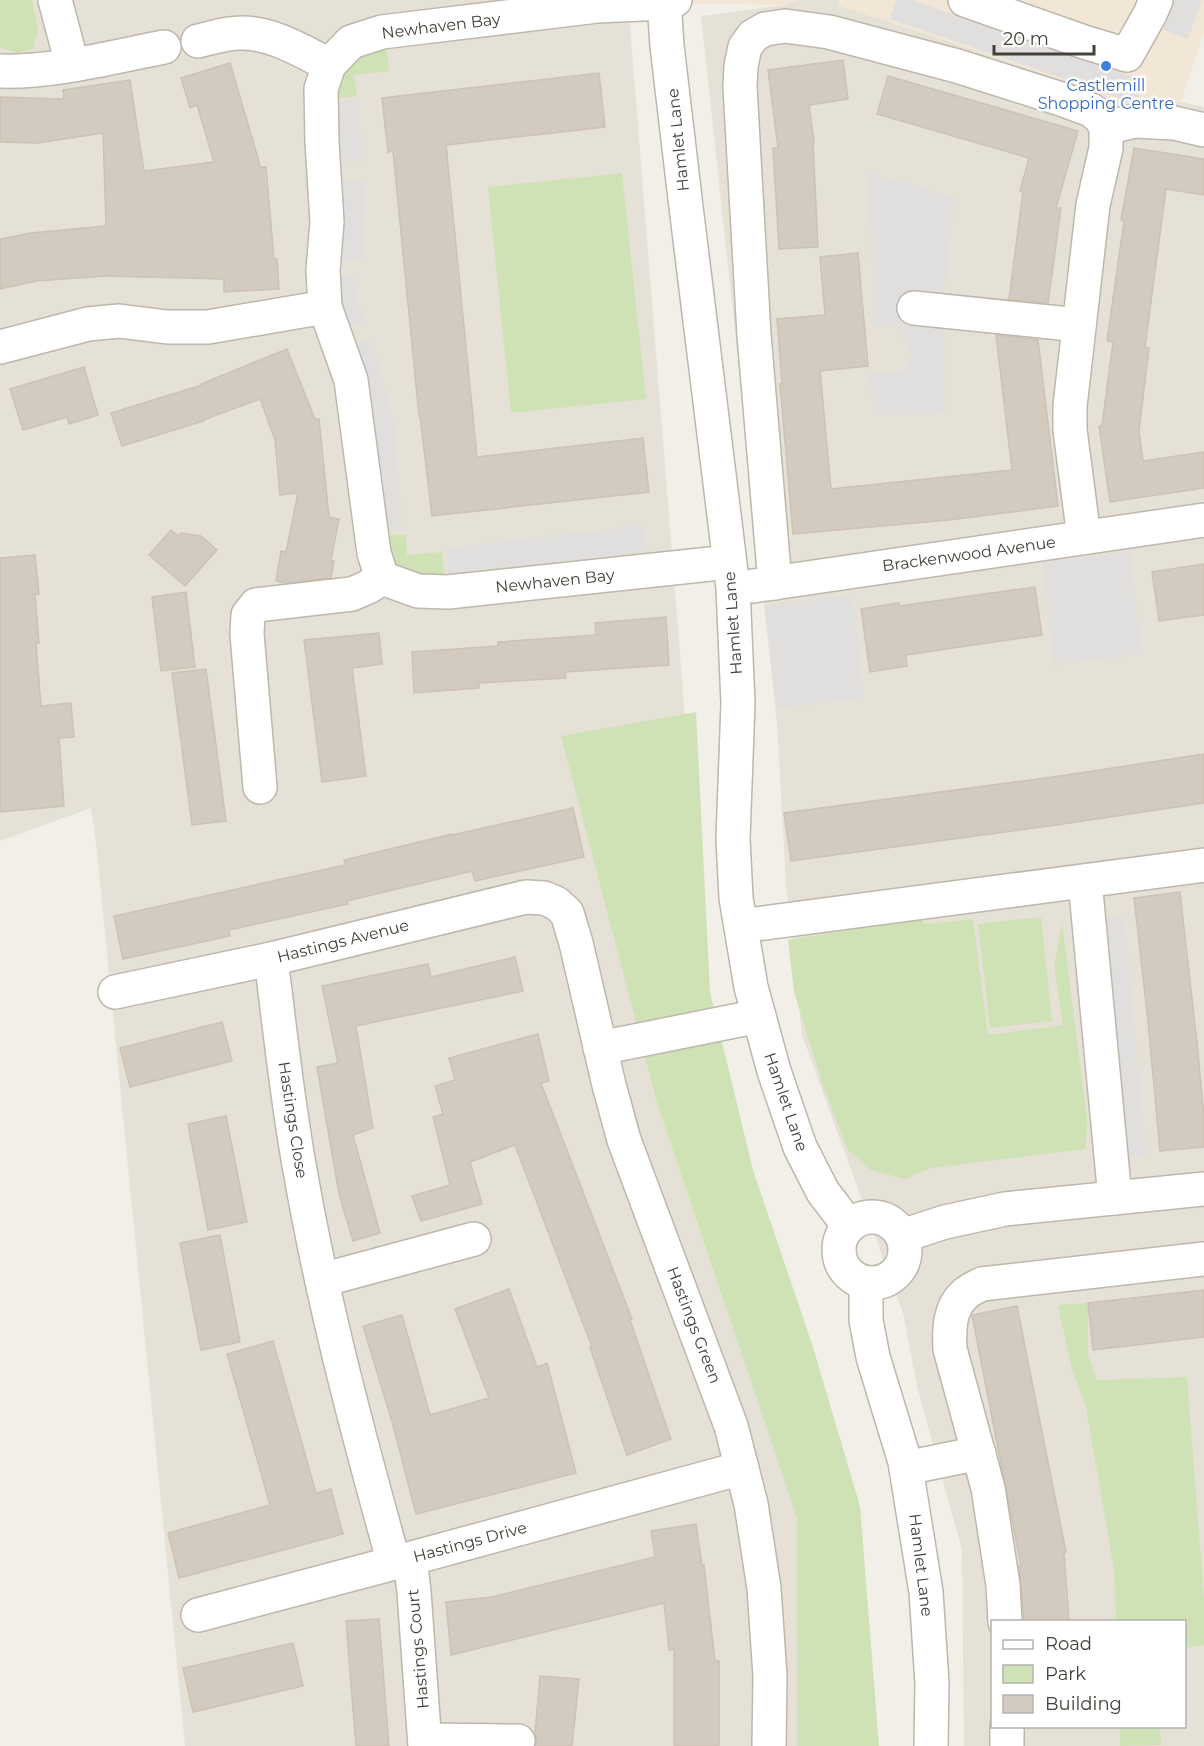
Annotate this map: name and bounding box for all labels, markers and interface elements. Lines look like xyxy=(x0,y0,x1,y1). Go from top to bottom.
street label: Newhaven Bay xyxy=(380,9,502,43)
scale bar xyxy=(994,18,1094,56)
text: 20 m xyxy=(1003,28,1049,50)
marker: Castlemill Shopping Centre xyxy=(1099,59,1113,73)
place label: Castlemill Shopping Centre xyxy=(1038,76,1174,113)
street label: Hamlet Lane xyxy=(663,88,693,192)
street label: Brackenwood Avenue xyxy=(881,532,1057,576)
street label: Newhaven Bay xyxy=(495,565,616,597)
street label: Hamlet Lane xyxy=(720,571,746,675)
street label: Hastings Avenue xyxy=(275,915,411,967)
street label: Hamlet Lane xyxy=(760,1050,812,1154)
street label: Hastings Close xyxy=(274,1060,312,1180)
street label: Hastings Green xyxy=(663,1264,725,1386)
street label: Hamlet Lane xyxy=(905,1513,937,1617)
street label: Hastings Drive xyxy=(411,1518,529,1566)
street label: Hastings Court xyxy=(403,1588,433,1709)
legend xyxy=(991,1620,1186,1728)
text: Road xyxy=(1045,1633,1092,1655)
text: Park xyxy=(1045,1663,1086,1685)
text: Building xyxy=(1045,1693,1122,1715)

